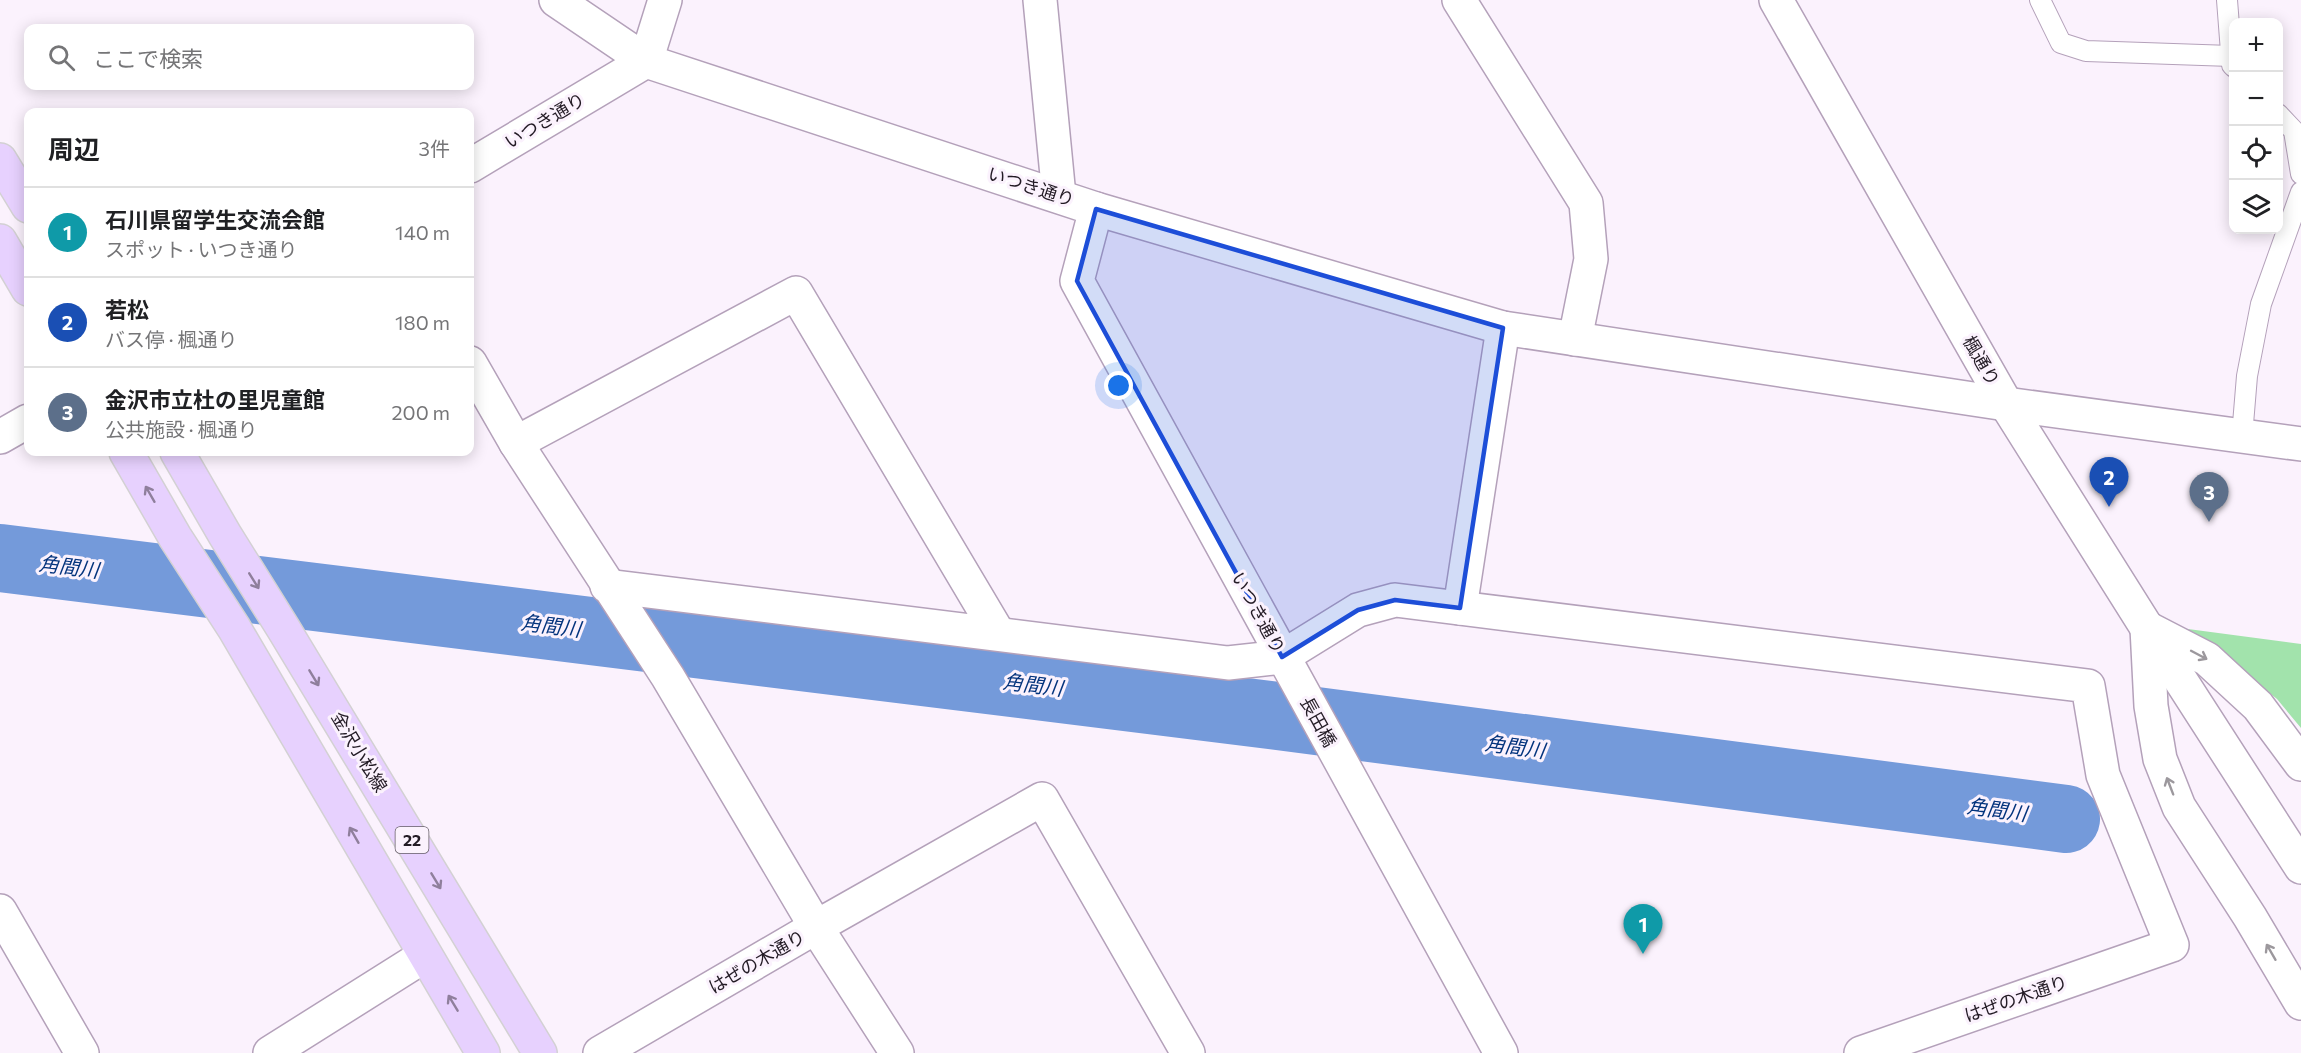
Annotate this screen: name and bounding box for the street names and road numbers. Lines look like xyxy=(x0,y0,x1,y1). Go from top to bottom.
street label: いつき通り xyxy=(500,88,589,153)
street label: いつき通り xyxy=(985,162,1078,210)
street label: 楓通り xyxy=(1959,332,2005,389)
street label: いつき通り xyxy=(1227,568,1290,657)
street label: 長田橋 xyxy=(1296,693,1342,750)
street label: 金沢小松線 xyxy=(327,707,392,796)
road number: 22 xyxy=(396,827,428,853)
street label: はぜの木通り xyxy=(704,925,809,998)
street label: はぜの木通り xyxy=(1961,970,2070,1026)

